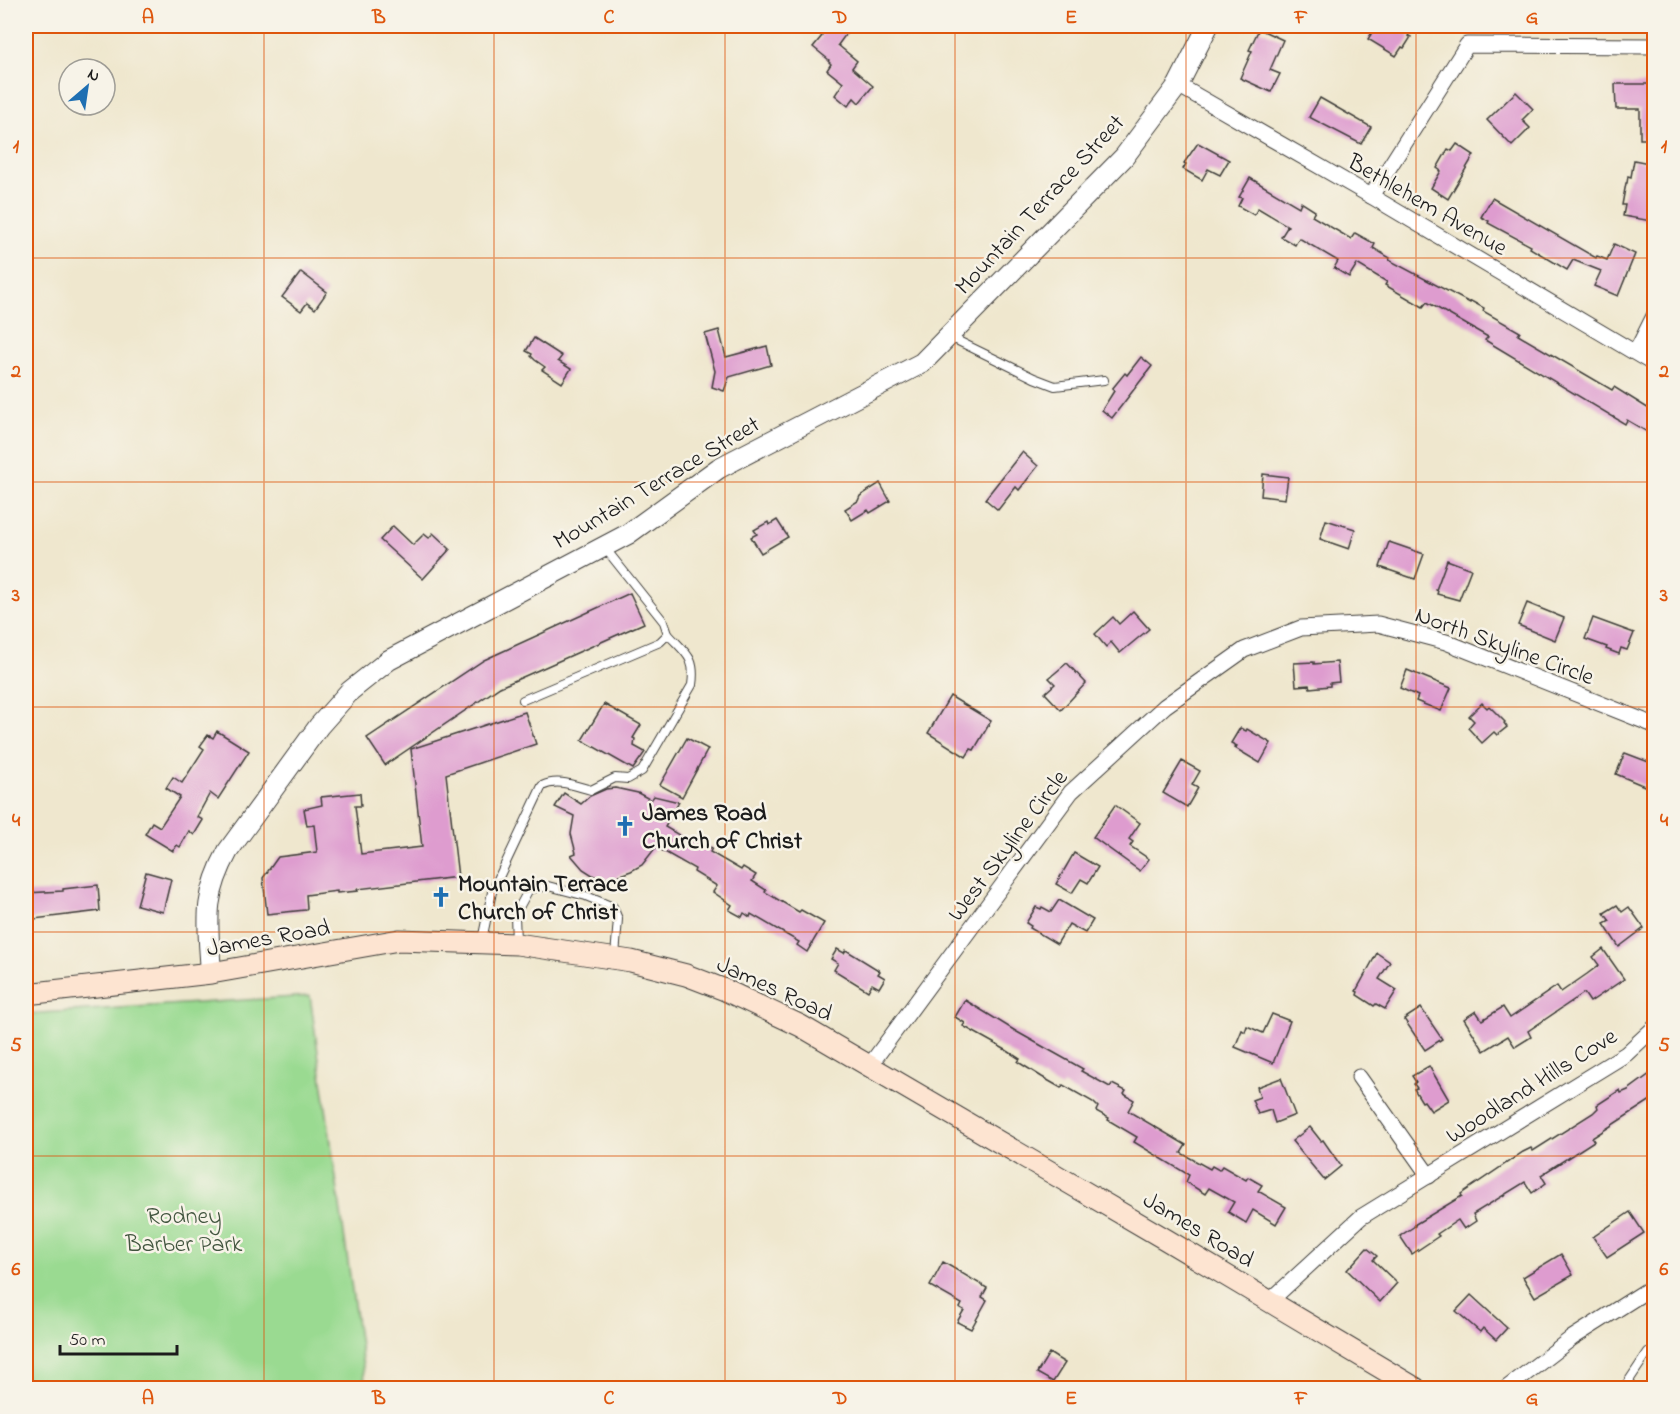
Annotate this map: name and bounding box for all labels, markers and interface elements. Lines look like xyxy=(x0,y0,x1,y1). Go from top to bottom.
text: A xyxy=(142,4,154,33)
text: B xyxy=(371,4,386,33)
text: C xyxy=(604,4,615,33)
text: D xyxy=(832,4,847,33)
text: E xyxy=(1065,4,1077,33)
text: F xyxy=(1294,4,1308,33)
text: G xyxy=(1526,4,1539,33)
north arrow xyxy=(57,57,117,117)
text: N xyxy=(83,63,104,89)
street label: Mountain Terrace Street xyxy=(948,107,1134,304)
text: 1 xyxy=(13,133,20,162)
text: 1 xyxy=(1661,133,1668,162)
street label: Bethlehem Avenue xyxy=(1339,146,1514,266)
text: 2 xyxy=(10,358,21,387)
text: 2 xyxy=(1658,358,1669,387)
street label: Mountain Terrace Street xyxy=(547,408,767,560)
text: 3 xyxy=(11,582,20,611)
text: 3 xyxy=(1659,582,1668,611)
street label: North Skyline Circle xyxy=(1409,599,1599,697)
street label: West Skyline Circle xyxy=(940,763,1079,930)
place label: James Road Church of Christ xyxy=(642,797,803,860)
text: 4 xyxy=(12,807,21,836)
text: 4 xyxy=(1660,807,1669,836)
church icon: James Road Church of Christ xyxy=(613,814,637,838)
place label: Mountain Terrace Church of Christ xyxy=(458,868,629,931)
church icon: Mountain Terrace Church of Christ xyxy=(429,885,453,909)
street label: James Road xyxy=(204,911,333,968)
street label: James Road xyxy=(710,948,838,1033)
street label: Woodland Hills Cove xyxy=(1440,1020,1625,1154)
text: 5 xyxy=(10,1032,22,1061)
text: 5 xyxy=(1658,1032,1670,1061)
street label: James Road xyxy=(1135,1184,1261,1278)
park label: Rodney Barber Park xyxy=(125,1200,243,1263)
text: 6 xyxy=(12,1256,21,1285)
text: 6 xyxy=(1660,1256,1669,1285)
scale bar xyxy=(60,1318,177,1356)
text: 50 m xyxy=(69,1328,106,1354)
text: A xyxy=(142,1385,154,1414)
text: B xyxy=(371,1385,386,1414)
text: C xyxy=(604,1385,615,1414)
text: D xyxy=(832,1385,847,1414)
text: E xyxy=(1065,1385,1077,1414)
text: F xyxy=(1294,1385,1308,1414)
text: G xyxy=(1526,1385,1539,1414)

